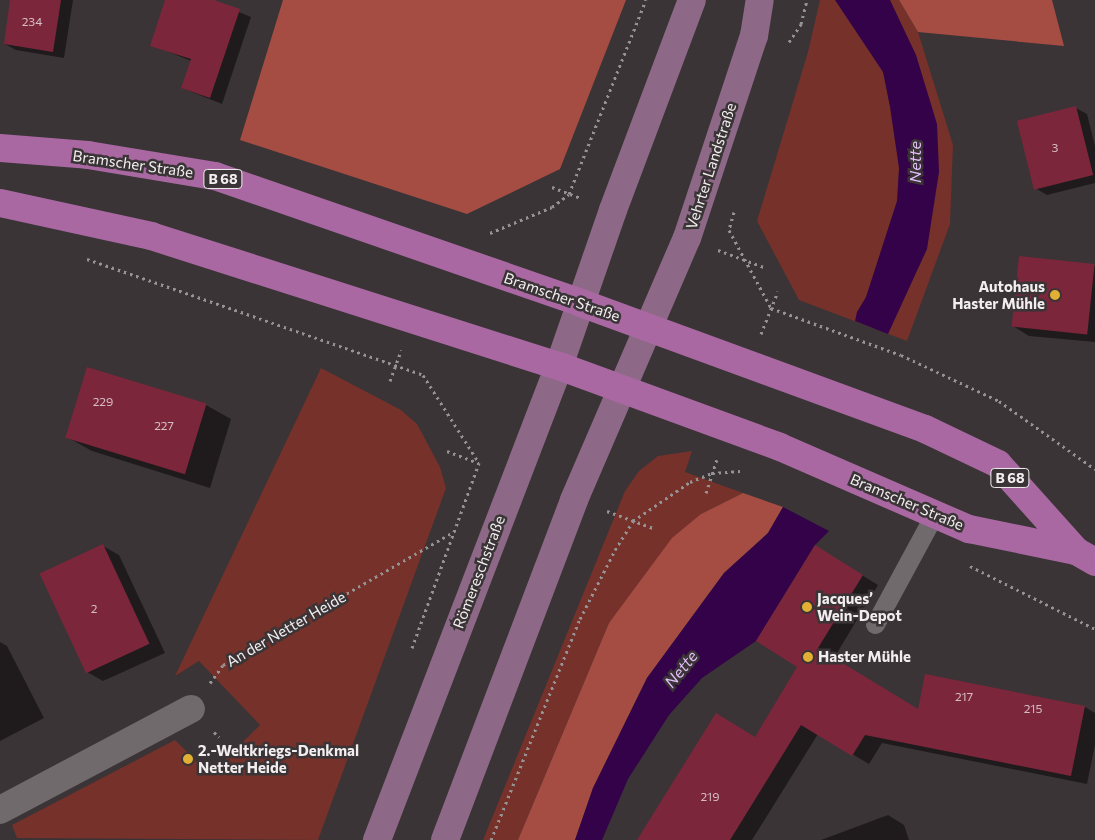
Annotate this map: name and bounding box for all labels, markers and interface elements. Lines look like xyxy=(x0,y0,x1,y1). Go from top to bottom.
house number: 234 xyxy=(22,15,42,29)
street label: Vehrter Landstraße xyxy=(682,101,740,231)
water label: Nette xyxy=(905,141,925,183)
house number: 3 xyxy=(1052,141,1058,155)
street label: Bramscher Straße xyxy=(72,147,194,181)
road number: B 68 xyxy=(203,168,243,190)
street label: Bramscher Straße xyxy=(502,269,622,325)
place label: Autohaus Haster Mühle xyxy=(952,277,1045,312)
marker: Autohaus Haster Mühle xyxy=(1049,289,1061,301)
house number: 229 xyxy=(93,395,113,409)
house number: 227 xyxy=(154,419,174,433)
road number: B 68 xyxy=(990,466,1030,489)
street label: Bramscher Straße xyxy=(848,470,966,534)
street label: Römereschstraße xyxy=(449,513,509,631)
street label: An der Netter Heide xyxy=(223,587,349,671)
place label: Jacques’ Wein-Depot xyxy=(817,589,902,624)
marker: Jacques’ Wein-Depot xyxy=(801,601,813,613)
house number: 2 xyxy=(91,602,97,616)
water label: Nette xyxy=(660,647,702,691)
place label: Haster Mühle xyxy=(818,648,911,666)
marker: Haster Mühle xyxy=(802,651,814,663)
house number: 217 xyxy=(955,690,973,704)
house number: 215 xyxy=(1024,702,1042,716)
place label: 2.-Weltkriegs-Denkmal Netter Heide xyxy=(198,741,359,776)
marker: 2.-Weltkriegs-Denkmal Netter Heide xyxy=(182,753,194,765)
house number: 219 xyxy=(700,790,720,804)

